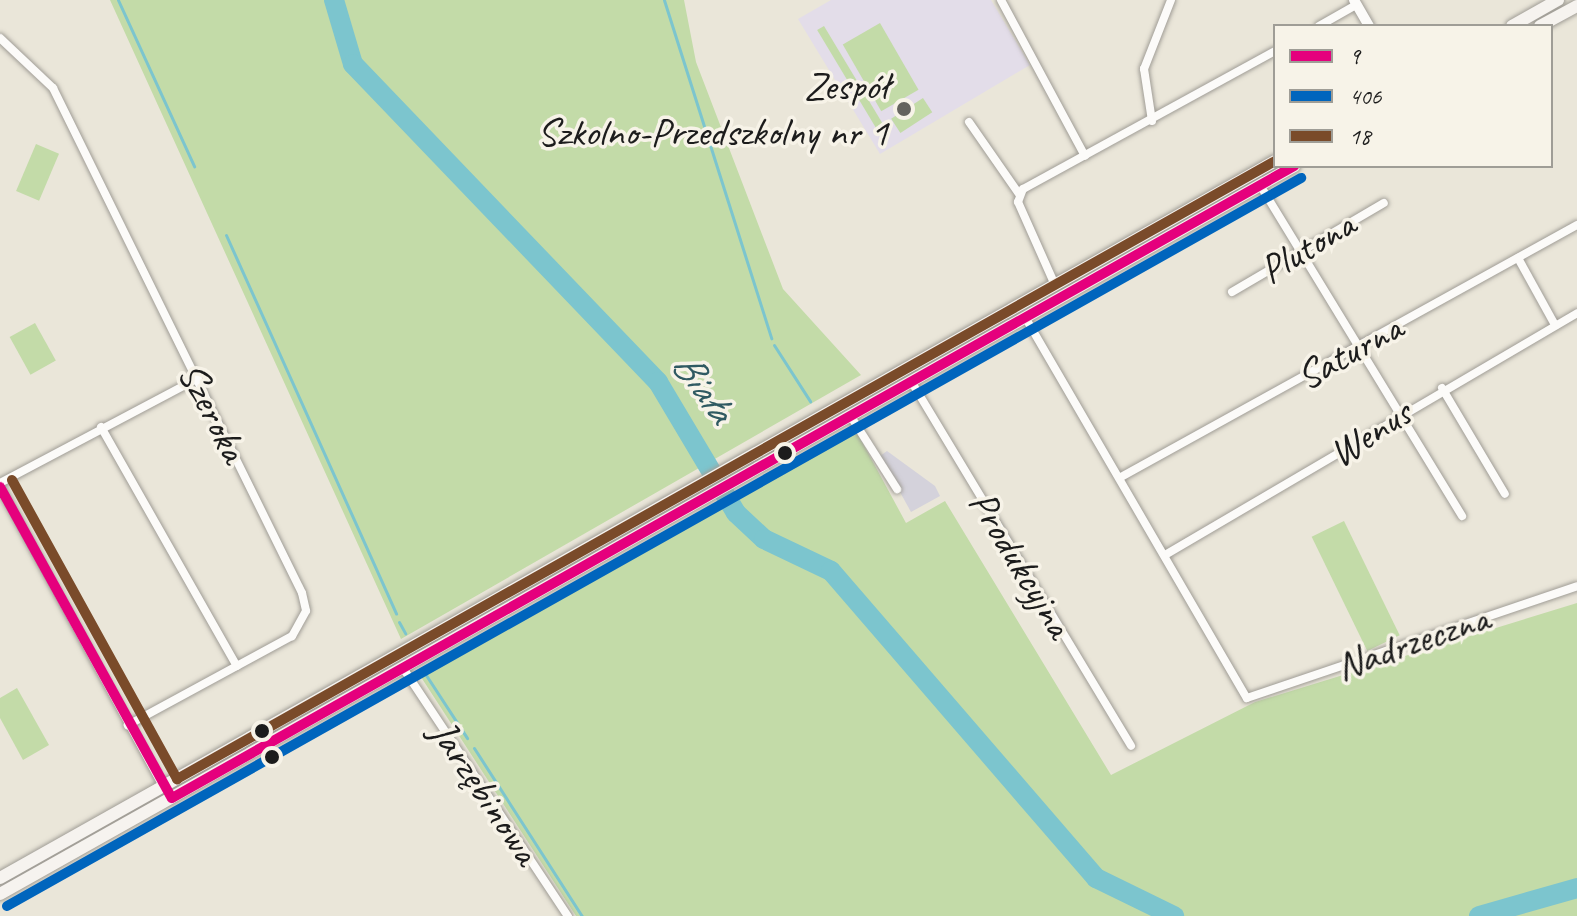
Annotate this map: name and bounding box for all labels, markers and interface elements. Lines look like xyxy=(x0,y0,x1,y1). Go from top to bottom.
legend xyxy=(1273,24,1553,168)
text: 9 xyxy=(1349,41,1360,71)
place label: Zespół Szkolno-Przedszkolny nr 1 xyxy=(537,62,888,156)
text: 406 xyxy=(1349,81,1381,111)
marker: Zespół Szkolno-Przedszkolny nr 1 xyxy=(895,100,913,118)
text: 18 xyxy=(1349,121,1371,151)
street label: Plutona xyxy=(1251,200,1363,294)
street label: Saturna xyxy=(1288,304,1410,400)
water label: Biała xyxy=(661,342,745,432)
street label: Szeroka xyxy=(168,354,258,470)
street label: Wenus xyxy=(1320,389,1420,477)
unlabelled marker xyxy=(777,445,793,461)
street label: Produkcyjna xyxy=(959,482,1083,646)
street label: Nadrzeczna xyxy=(1329,594,1495,690)
street label: Jarzębinowa xyxy=(419,711,551,873)
unlabelled marker xyxy=(254,723,270,739)
unlabelled marker xyxy=(264,749,280,765)

